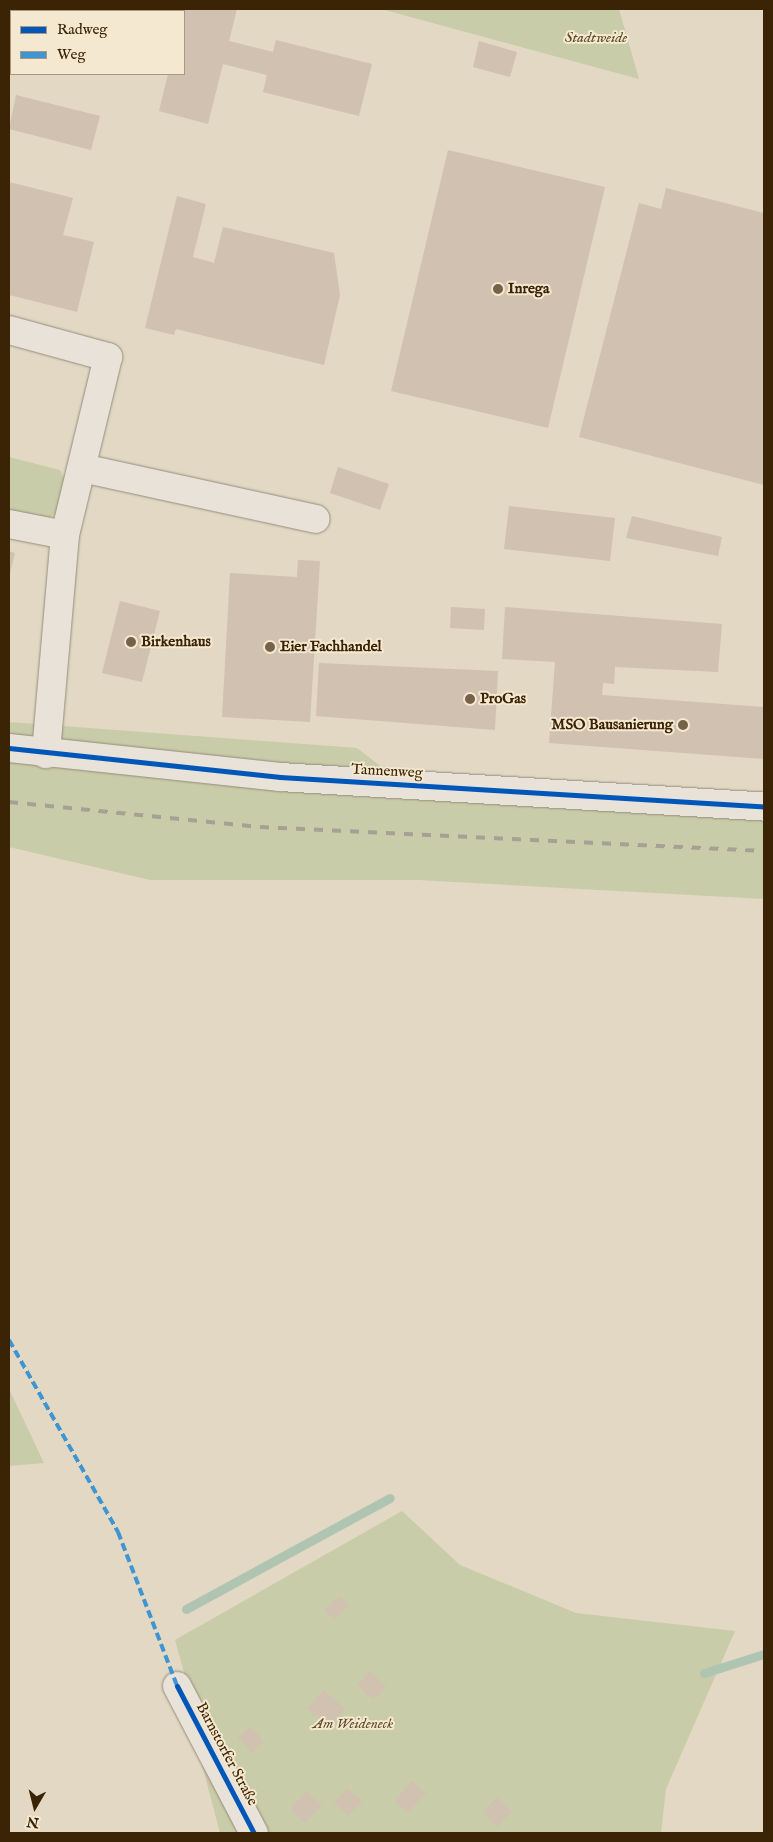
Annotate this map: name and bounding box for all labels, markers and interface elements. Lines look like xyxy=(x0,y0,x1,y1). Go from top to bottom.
legend xyxy=(10,10,185,75)
text: Radweg xyxy=(57,20,108,39)
park label: Stadtweide xyxy=(565,29,627,47)
text: Weg xyxy=(57,45,86,64)
place label: Inrega xyxy=(508,280,549,298)
marker: Inrega xyxy=(492,283,504,295)
place label: Birkenhaus xyxy=(141,633,211,651)
marker: Birkenhaus xyxy=(125,636,137,648)
place label: Eier Fachhandel xyxy=(280,638,382,656)
marker: Eier Fachhandel xyxy=(264,641,276,653)
place label: ProGas xyxy=(480,690,526,708)
marker: ProGas xyxy=(464,693,476,705)
place label: MSO Bausanierung xyxy=(551,716,673,734)
marker: MSO Bausanierung xyxy=(677,719,689,731)
street label: Tannenweg xyxy=(351,760,423,782)
street label: Barnstorfer Straße xyxy=(192,1699,262,1809)
park label: Am Weideneck xyxy=(313,1715,393,1733)
north arrow xyxy=(10,1782,60,1832)
text: N xyxy=(26,1812,40,1832)

